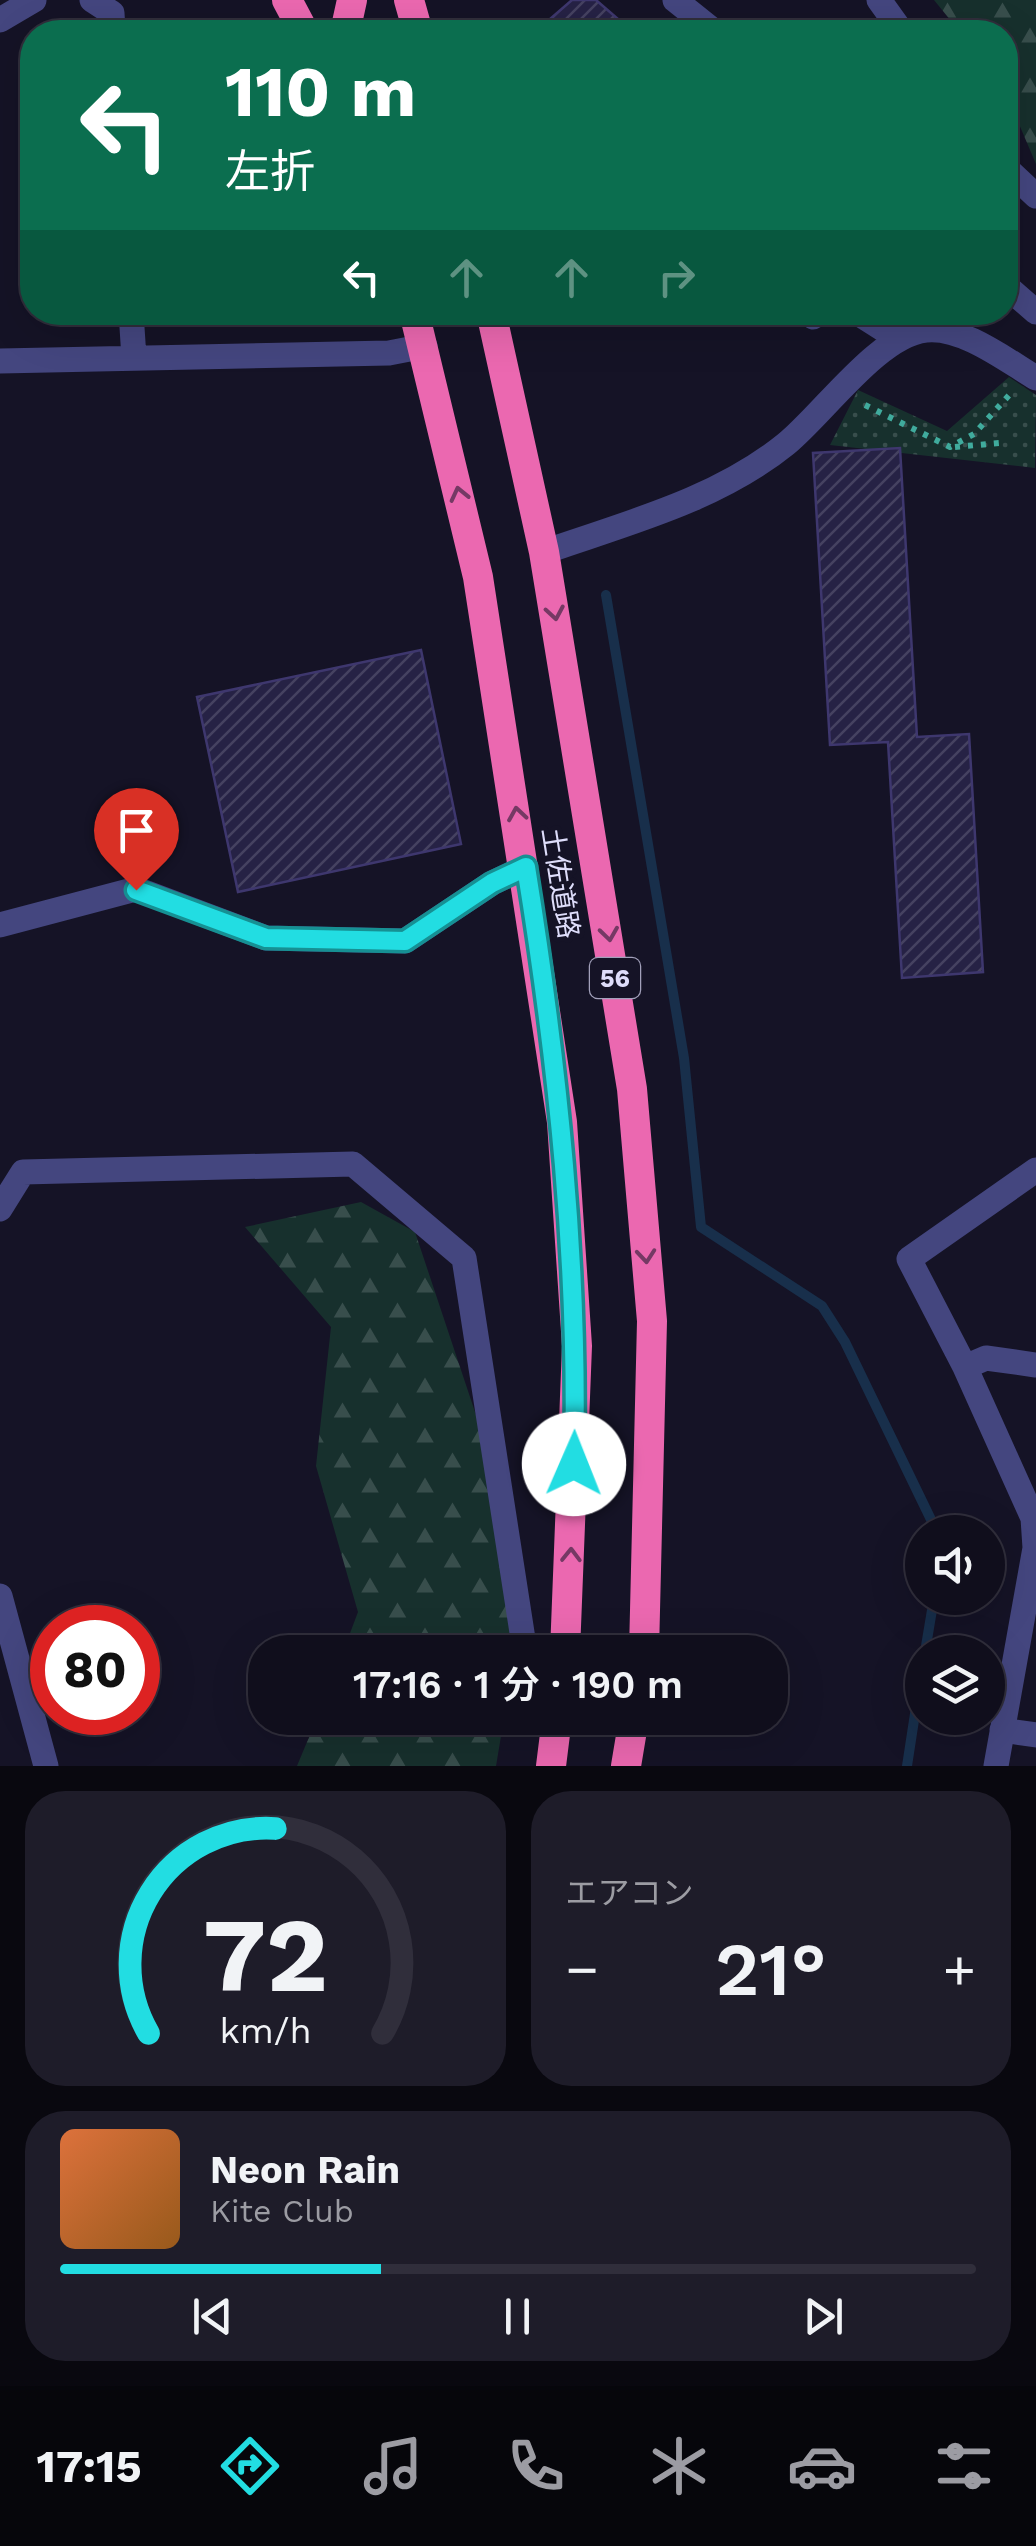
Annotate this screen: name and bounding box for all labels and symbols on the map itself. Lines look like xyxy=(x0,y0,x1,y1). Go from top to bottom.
one-way arrow xyxy=(450,486,471,503)
one-way arrow xyxy=(544,605,565,621)
pin xyxy=(94,788,179,891)
one-way arrow xyxy=(508,806,529,822)
street label: 土佐道路 xyxy=(535,825,586,941)
one-way arrow xyxy=(597,925,618,942)
road number: 56 xyxy=(590,958,640,998)
one-way arrow xyxy=(635,1249,657,1265)
position arrow xyxy=(522,1412,626,1516)
one-way arrow xyxy=(561,1547,582,1563)
speed limit sign: 80 xyxy=(30,1605,160,1735)

